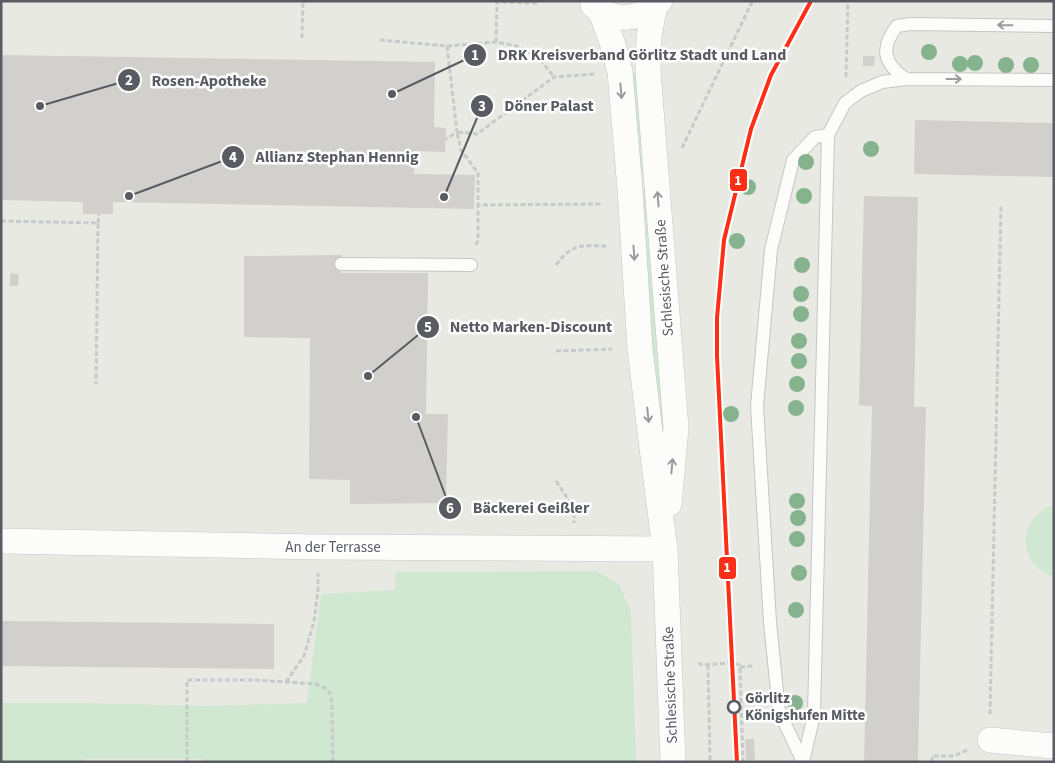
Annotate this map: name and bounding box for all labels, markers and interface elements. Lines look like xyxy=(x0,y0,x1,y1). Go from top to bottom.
one-way arrow xyxy=(997,21,1013,30)
callout: DRK Kreisverband Görlitz Stadt und Land xyxy=(462,39,796,70)
text: DRK Kreisverband Görlitz Stadt und Land xyxy=(498,44,786,66)
text: 1 xyxy=(471,45,479,66)
callout: Rosen-Apotheke xyxy=(117,65,277,96)
text: 2 xyxy=(125,70,133,91)
text: Rosen-Apotheke xyxy=(151,70,267,92)
one-way arrow xyxy=(946,74,962,84)
one-way arrow xyxy=(617,82,626,98)
callout: Döner Palast xyxy=(470,90,604,121)
text: Döner Palast xyxy=(504,95,594,117)
text: 3 xyxy=(478,96,486,117)
callout: Allianz Stephan Hennig xyxy=(220,141,428,172)
text: Allianz Stephan Hennig xyxy=(255,146,419,168)
text: 4 xyxy=(229,147,237,168)
line badge: 1 xyxy=(729,168,748,192)
text: 1 xyxy=(734,171,742,191)
one-way arrow xyxy=(654,191,663,207)
street label: Schlesische Straße xyxy=(650,219,679,337)
one-way arrow xyxy=(629,244,639,260)
callout: Netto Marken-Discount xyxy=(415,311,623,342)
text: Netto Marken-Discount xyxy=(450,316,612,338)
text: 5 xyxy=(424,317,432,338)
one-way arrow xyxy=(643,406,653,422)
one-way arrow xyxy=(668,458,677,474)
callout: Bäckerei Geißler xyxy=(438,492,599,523)
text: Bäckerei Geißler xyxy=(473,497,590,519)
text: 6 xyxy=(446,498,454,519)
street label: An der Terrasse xyxy=(285,537,381,558)
line badge: 1 xyxy=(718,556,737,580)
text: 1 xyxy=(723,558,731,578)
street label: Schlesische Straße xyxy=(658,626,683,744)
place label: Görlitz Königshufen Mitte xyxy=(745,688,866,726)
marker: Görlitz Königshufen Mitte xyxy=(727,700,741,714)

